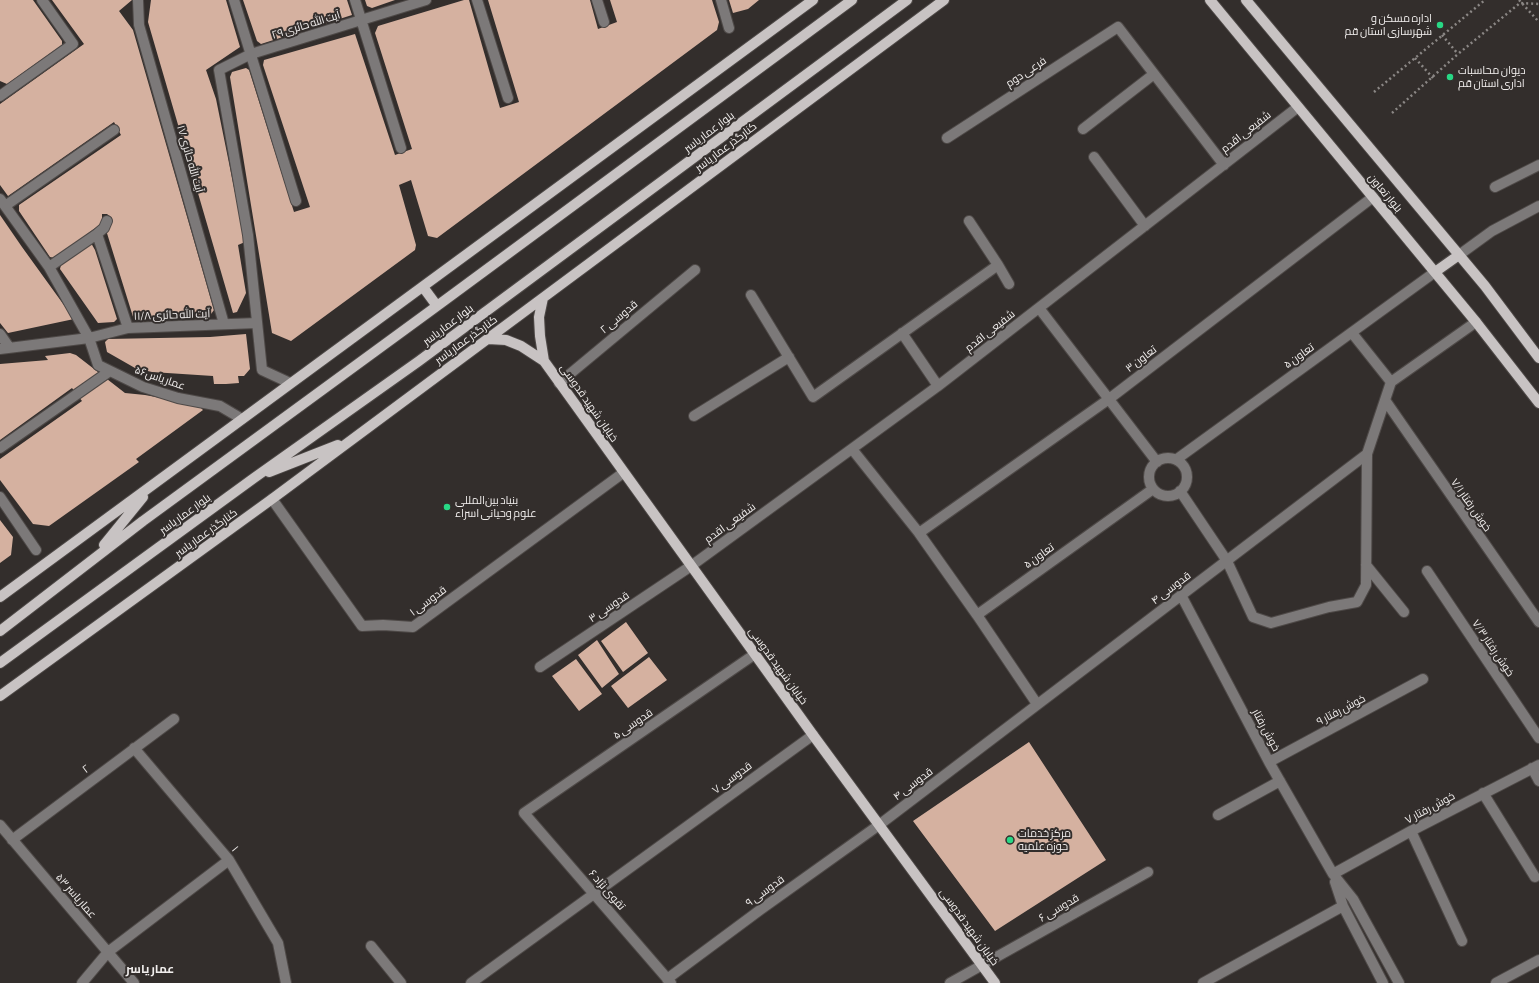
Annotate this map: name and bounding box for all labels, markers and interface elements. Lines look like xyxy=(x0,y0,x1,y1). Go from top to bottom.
street label: آیت الله حائری ۲۹ xyxy=(270,8,342,42)
place label: اداره مسکن و شهرسازی استان قم xyxy=(1344,12,1432,38)
marker: اداره مسکن و شهرسازی استان قم xyxy=(1435,20,1445,30)
street label: فرعی دوم xyxy=(1003,54,1049,90)
place label: دیوان محاسبات اداری استان قم xyxy=(1458,64,1526,90)
marker: دیوان محاسبات اداری استان قم xyxy=(1445,72,1455,82)
street label: شفیعی اقدم xyxy=(1218,108,1274,156)
street label: بلوار عمار یاسر xyxy=(681,109,737,155)
street label: کنارگذر عمار یاسر xyxy=(693,119,759,175)
street label: آیت الله حائری ۱۷ xyxy=(174,124,206,194)
street label: بلوار تعاون xyxy=(1365,171,1405,215)
street label: قدوسی ۲ xyxy=(598,298,640,336)
street label: بلوار عمار یاسر xyxy=(420,302,476,348)
street label: آیت الله حائری ۱۱/۸ xyxy=(133,307,211,323)
street label: شفیعی اقدم xyxy=(962,307,1018,355)
street label: کنارگذر عمار یاسر xyxy=(432,313,500,367)
street label: تعاون ۵ xyxy=(1281,341,1317,371)
street label: تعاون ۳ xyxy=(1123,343,1159,375)
street label: خیابان شهید قدوسی xyxy=(557,362,621,444)
street label: عمار یاس۵۶ xyxy=(133,363,187,393)
street label: خوش رفتار ۷/۱ xyxy=(1448,476,1494,534)
street label: بلوار عمار یاسر xyxy=(157,491,213,537)
place label: بنیاد بین‌المللی علوم وحیانی اسراء xyxy=(455,494,536,520)
street label: شفیعی اقدم xyxy=(702,500,758,546)
marker: بنیاد بین‌المللی علوم وحیانی اسراء xyxy=(442,502,452,512)
street label: کنارگذر عمار یاسر xyxy=(172,506,240,560)
street label: تعاون ۵ xyxy=(1021,541,1057,571)
street label: قدوسی ۴ xyxy=(1149,569,1193,607)
street label: قدوسی ۱ xyxy=(407,583,449,619)
street label: قدوسی ۳ xyxy=(586,589,632,625)
street label: خوش رفتار ۷/۳ xyxy=(1469,617,1517,679)
street label: خیابان شهید قدوسی xyxy=(746,625,810,707)
street label: خوش رفتار ۹ xyxy=(1314,692,1368,728)
street label: قدوسی ۵ xyxy=(611,706,655,742)
street label: خوش رفتار xyxy=(1249,706,1283,754)
street label: قدوسی ۷ xyxy=(710,759,754,797)
street label: ۲ xyxy=(80,762,92,776)
street label: قدوسی ۴ xyxy=(891,765,935,803)
street label: خوش رفتار ۷ xyxy=(1403,789,1457,827)
place label: مرکز خدمات حوزه علمیه xyxy=(1018,827,1071,853)
marker: مرکز خدمات حوزه علمیه xyxy=(1005,835,1015,845)
street label: ۱ xyxy=(229,844,241,854)
street label: تقوی نژاد ۶ xyxy=(586,867,628,913)
street label: عمار یاسر ۵۳ xyxy=(53,871,99,921)
street label: قدوسی ۹ xyxy=(743,873,787,909)
street label: خیابان شهید قدوسی xyxy=(937,886,1001,968)
street label: قدوسی ۶ xyxy=(1037,891,1081,925)
district label: عمار یاسر xyxy=(126,962,174,976)

